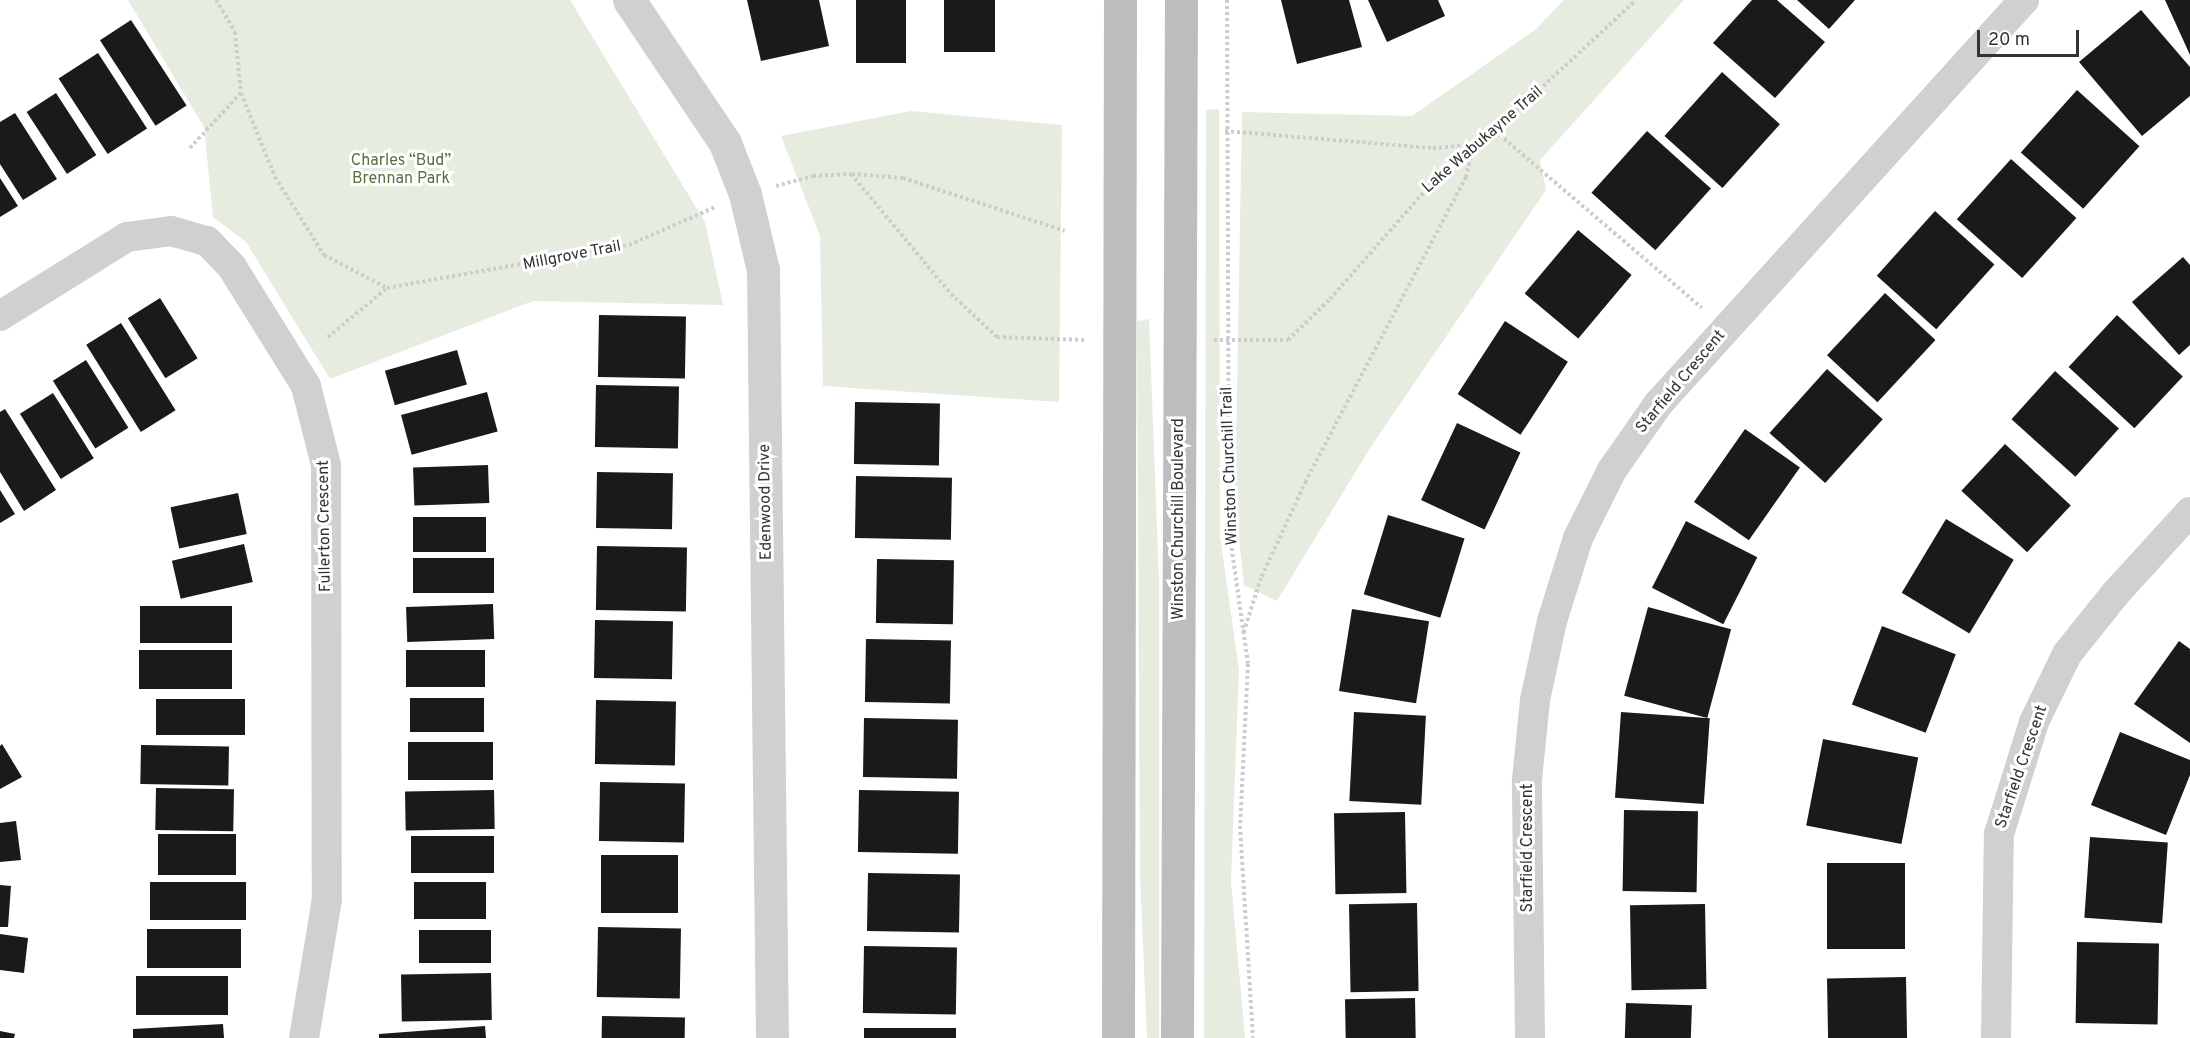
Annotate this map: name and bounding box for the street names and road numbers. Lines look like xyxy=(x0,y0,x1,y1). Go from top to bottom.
street label: Lake Wabukayne Trail xyxy=(1418,82,1548,198)
street label: Millgrove Trail xyxy=(521,237,623,275)
street label: Starfield Crescent xyxy=(1632,326,1730,438)
street label: Winston Churchill Trail xyxy=(1218,386,1242,546)
street label: Winston Churchill Boulevard xyxy=(1169,418,1189,620)
street label: Edenwood Drive xyxy=(755,444,777,560)
street label: Fullerton Crescent xyxy=(314,460,336,592)
street label: Starfield Crescent xyxy=(1992,703,2052,831)
street label: Starfield Crescent xyxy=(1518,784,1538,912)

